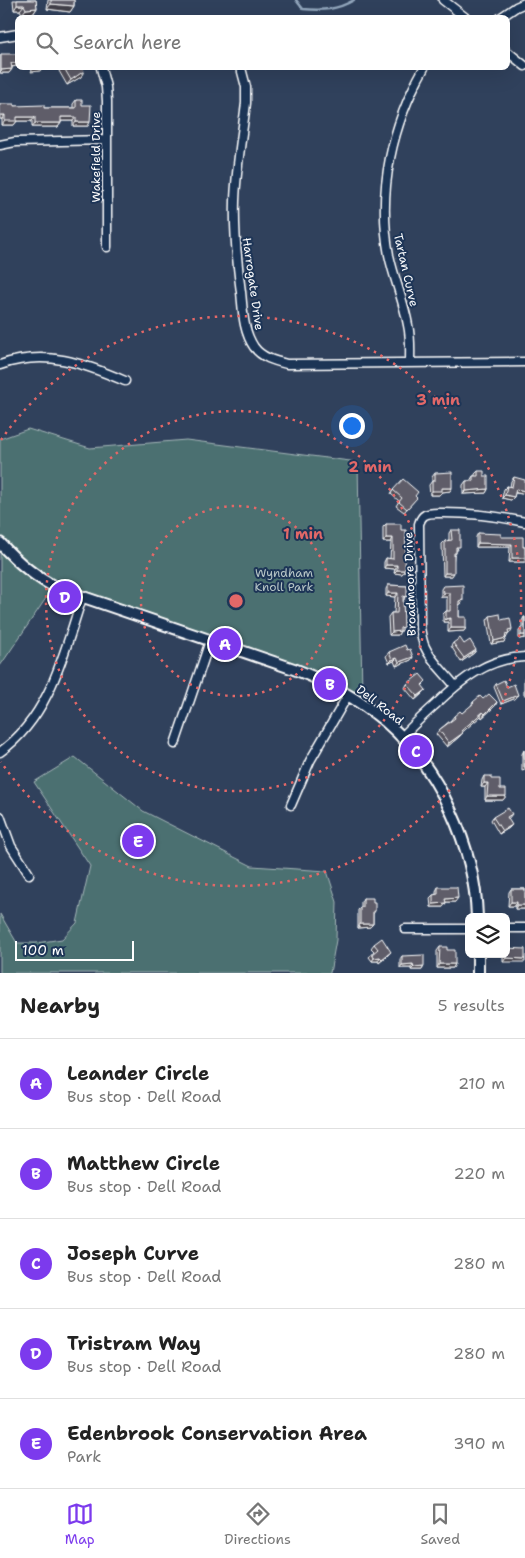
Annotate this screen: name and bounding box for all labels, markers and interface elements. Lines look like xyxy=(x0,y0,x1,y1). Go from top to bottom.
search box xyxy=(15,15,510,70)
icon: search xyxy=(33,29,61,57)
text: Search here xyxy=(73,30,182,55)
street label: Wakefield Drive xyxy=(88,111,104,202)
street label: Tartan Curve xyxy=(390,232,422,309)
street label: Harrogate Drive xyxy=(239,237,267,332)
text: 3 min xyxy=(416,390,460,410)
your location xyxy=(339,413,365,439)
text: 2 min xyxy=(348,457,392,477)
text: 1 min xyxy=(283,524,323,544)
street label: Broadmoore Drive xyxy=(400,531,420,636)
park label: Wyndham Knoll Park xyxy=(254,565,314,595)
pin: D xyxy=(49,578,81,616)
centre of rings xyxy=(227,592,245,610)
pin: A xyxy=(209,625,241,663)
pin: B xyxy=(314,665,346,703)
street label: Dell Road xyxy=(353,681,407,729)
pin: C xyxy=(400,732,432,770)
pin: E xyxy=(122,822,154,860)
map controls xyxy=(465,913,510,958)
button: layers xyxy=(465,913,510,958)
scale bar xyxy=(15,938,134,961)
text: 100 m xyxy=(22,941,64,959)
text: Nearby xyxy=(20,992,100,1020)
text: 5 results xyxy=(438,995,505,1016)
text: Leander Circle xyxy=(67,1061,209,1086)
text: A xyxy=(30,1073,42,1094)
text: 210 m xyxy=(458,1073,505,1094)
text: Bus stop · Dell Road xyxy=(67,1086,222,1107)
text: Matthew Circle xyxy=(67,1151,220,1176)
text: B xyxy=(31,1163,41,1184)
text: 220 m xyxy=(453,1163,505,1184)
text: Bus stop · Dell Road xyxy=(67,1176,222,1197)
text: Joseph Curve xyxy=(67,1241,199,1266)
text: C xyxy=(31,1253,41,1274)
text: 280 m xyxy=(453,1253,505,1274)
text: Bus stop · Dell Road xyxy=(67,1266,222,1287)
text: Tristram Way xyxy=(67,1331,201,1356)
text: D xyxy=(30,1343,42,1364)
text: 280 m xyxy=(453,1343,505,1364)
text: Bus stop · Dell Road xyxy=(67,1356,222,1377)
text: Edenbrook Conservation Area xyxy=(67,1421,367,1446)
text: E xyxy=(31,1433,41,1454)
text: 390 m xyxy=(453,1433,505,1454)
text: Park xyxy=(67,1446,101,1467)
tab: Map xyxy=(65,1500,95,1548)
tab: Directions xyxy=(224,1500,291,1548)
tab: Saved xyxy=(421,1500,460,1548)

